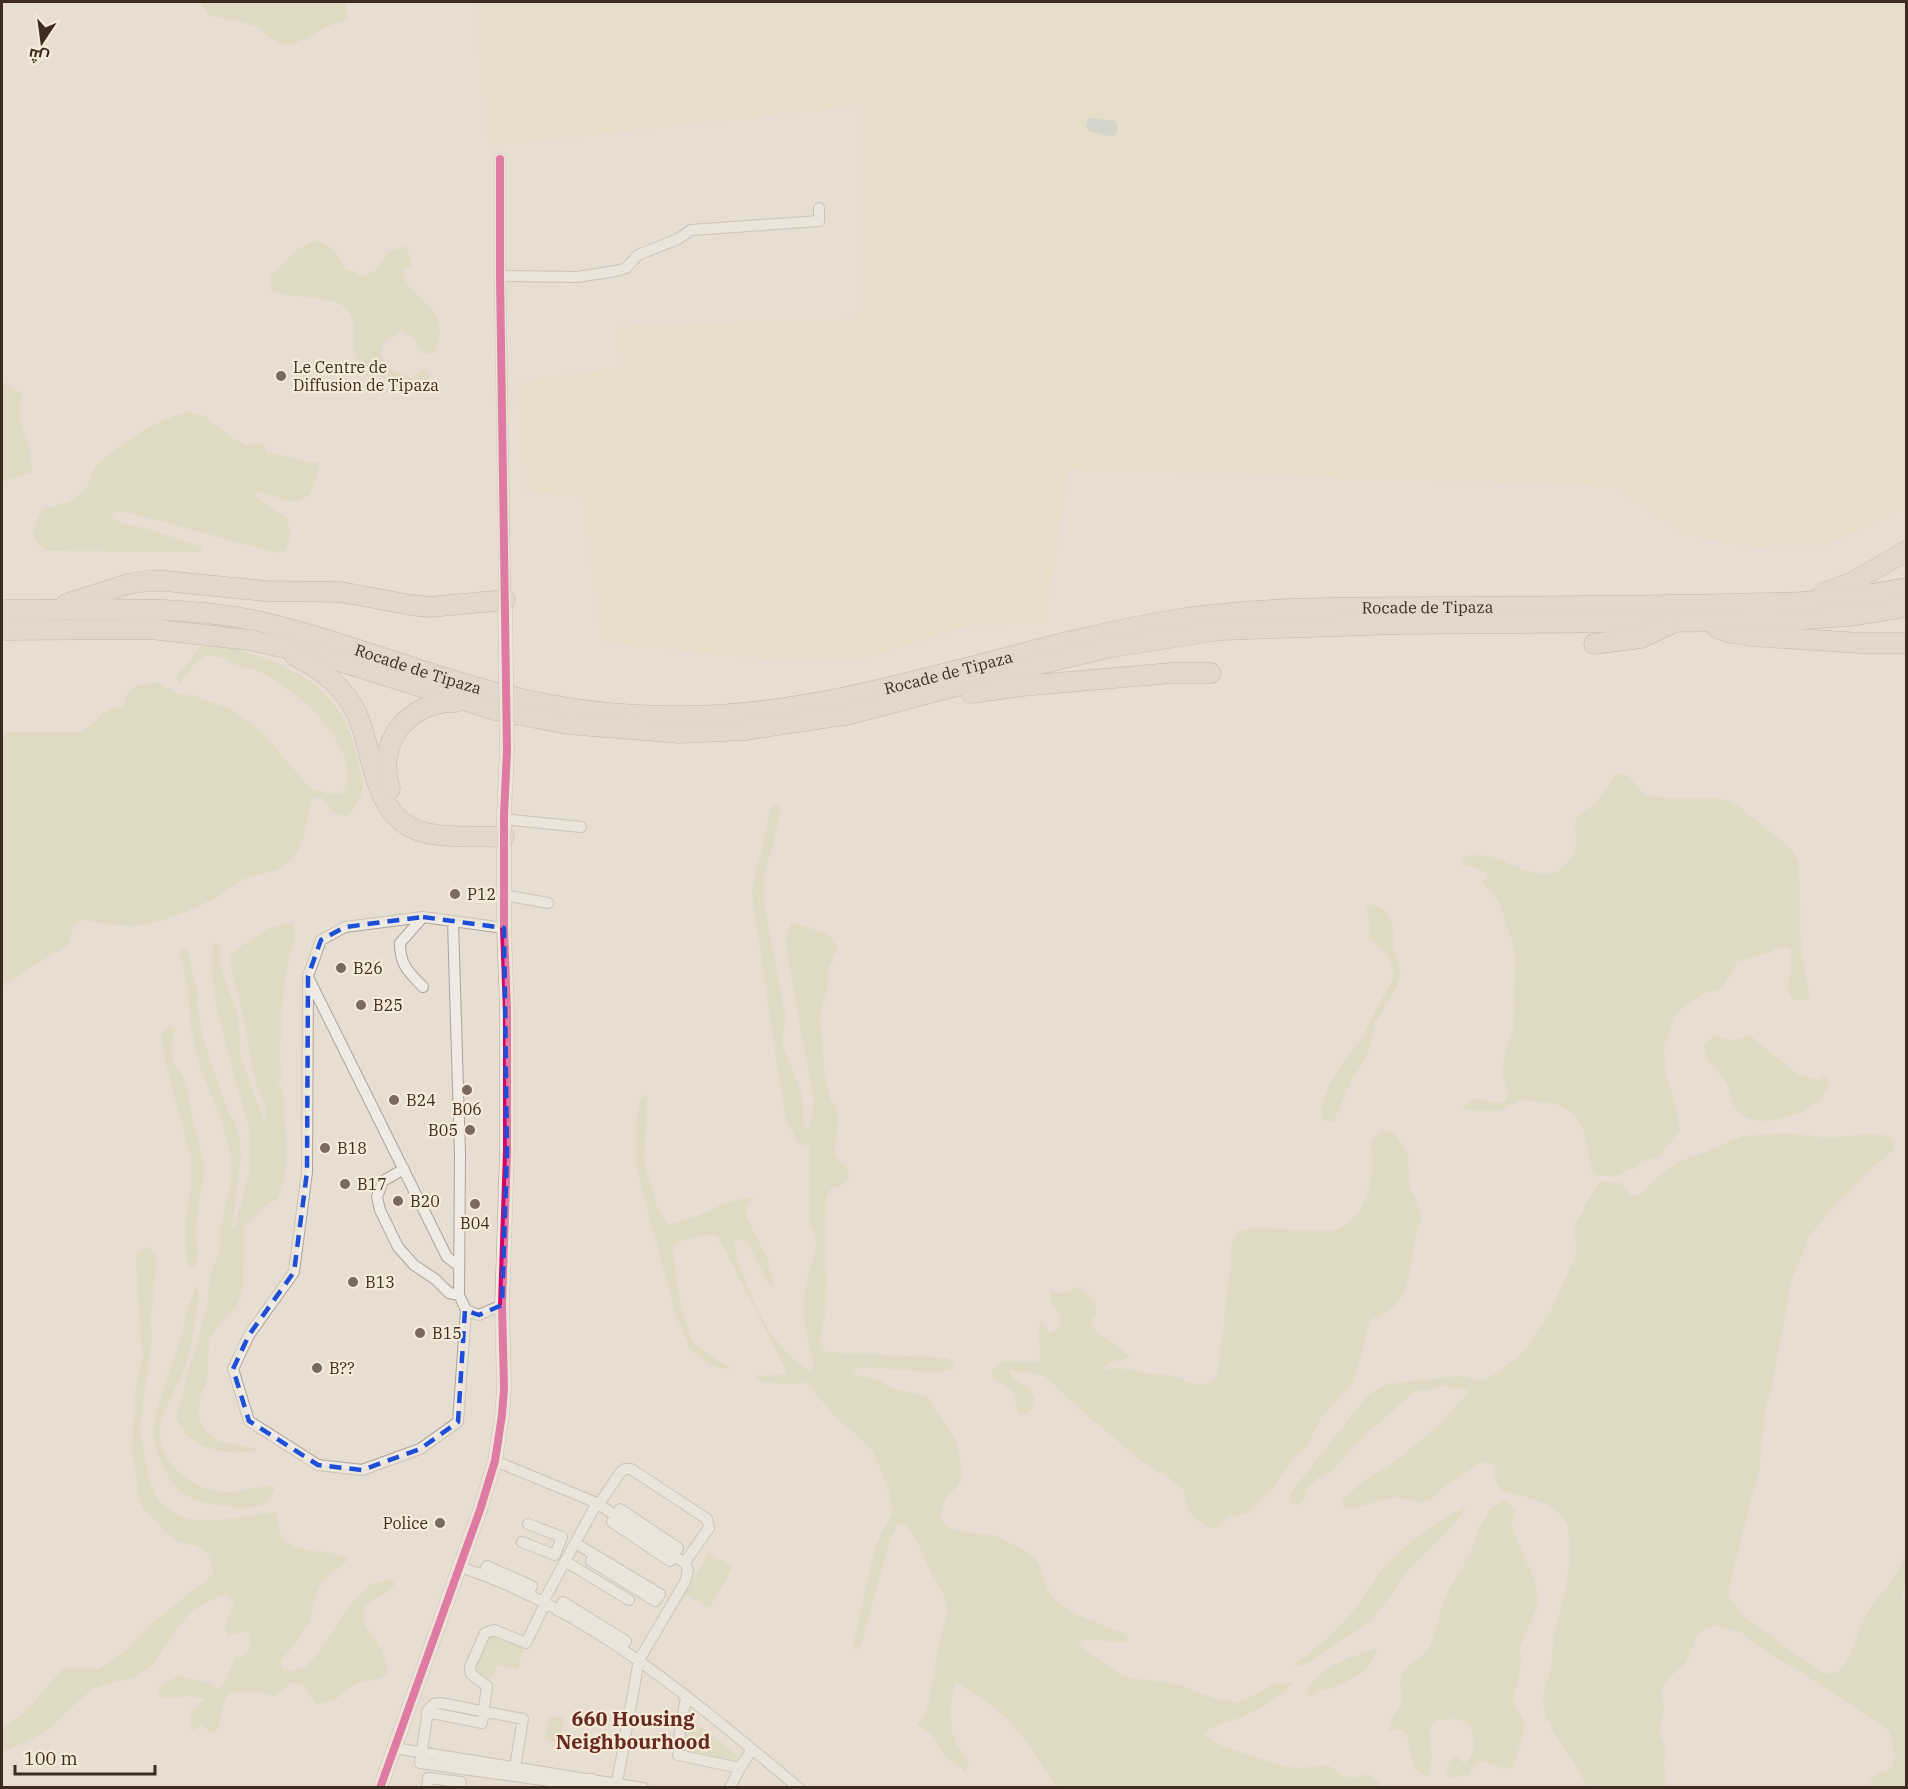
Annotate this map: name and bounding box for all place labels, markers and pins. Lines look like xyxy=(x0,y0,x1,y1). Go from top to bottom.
place label: Le Centre de Diffusion de Tipaza xyxy=(293,357,439,395)
marker: Le Centre de Diffusion de Tipaza xyxy=(274,369,288,383)
place label: P12 xyxy=(467,884,496,904)
marker: P12 xyxy=(448,887,462,901)
place label: B26 xyxy=(353,958,383,978)
marker: B26 xyxy=(334,961,348,975)
place label: B25 xyxy=(373,995,403,1015)
marker: B25 xyxy=(354,998,368,1012)
marker: B06 xyxy=(460,1083,474,1097)
place label: B24 xyxy=(406,1090,436,1110)
marker: B24 xyxy=(387,1093,401,1107)
place label: B06 xyxy=(452,1099,482,1119)
place label: B05 xyxy=(428,1120,458,1140)
marker: B05 xyxy=(463,1123,477,1137)
place label: B18 xyxy=(337,1138,367,1158)
marker: B18 xyxy=(318,1141,332,1155)
place label: B17 xyxy=(357,1174,387,1194)
marker: B17 xyxy=(338,1177,352,1191)
place label: B20 xyxy=(410,1191,440,1211)
marker: B20 xyxy=(391,1194,405,1208)
marker: B04 xyxy=(468,1197,482,1211)
place label: B04 xyxy=(460,1213,490,1233)
place label: B13 xyxy=(365,1272,395,1292)
marker: B13 xyxy=(346,1275,360,1289)
place label: B15 xyxy=(432,1323,462,1343)
marker: B15 xyxy=(413,1326,427,1340)
place label: B?? xyxy=(329,1358,355,1378)
marker: B?? xyxy=(310,1361,324,1375)
place label: Police xyxy=(383,1513,428,1533)
marker: Police xyxy=(433,1516,447,1530)

